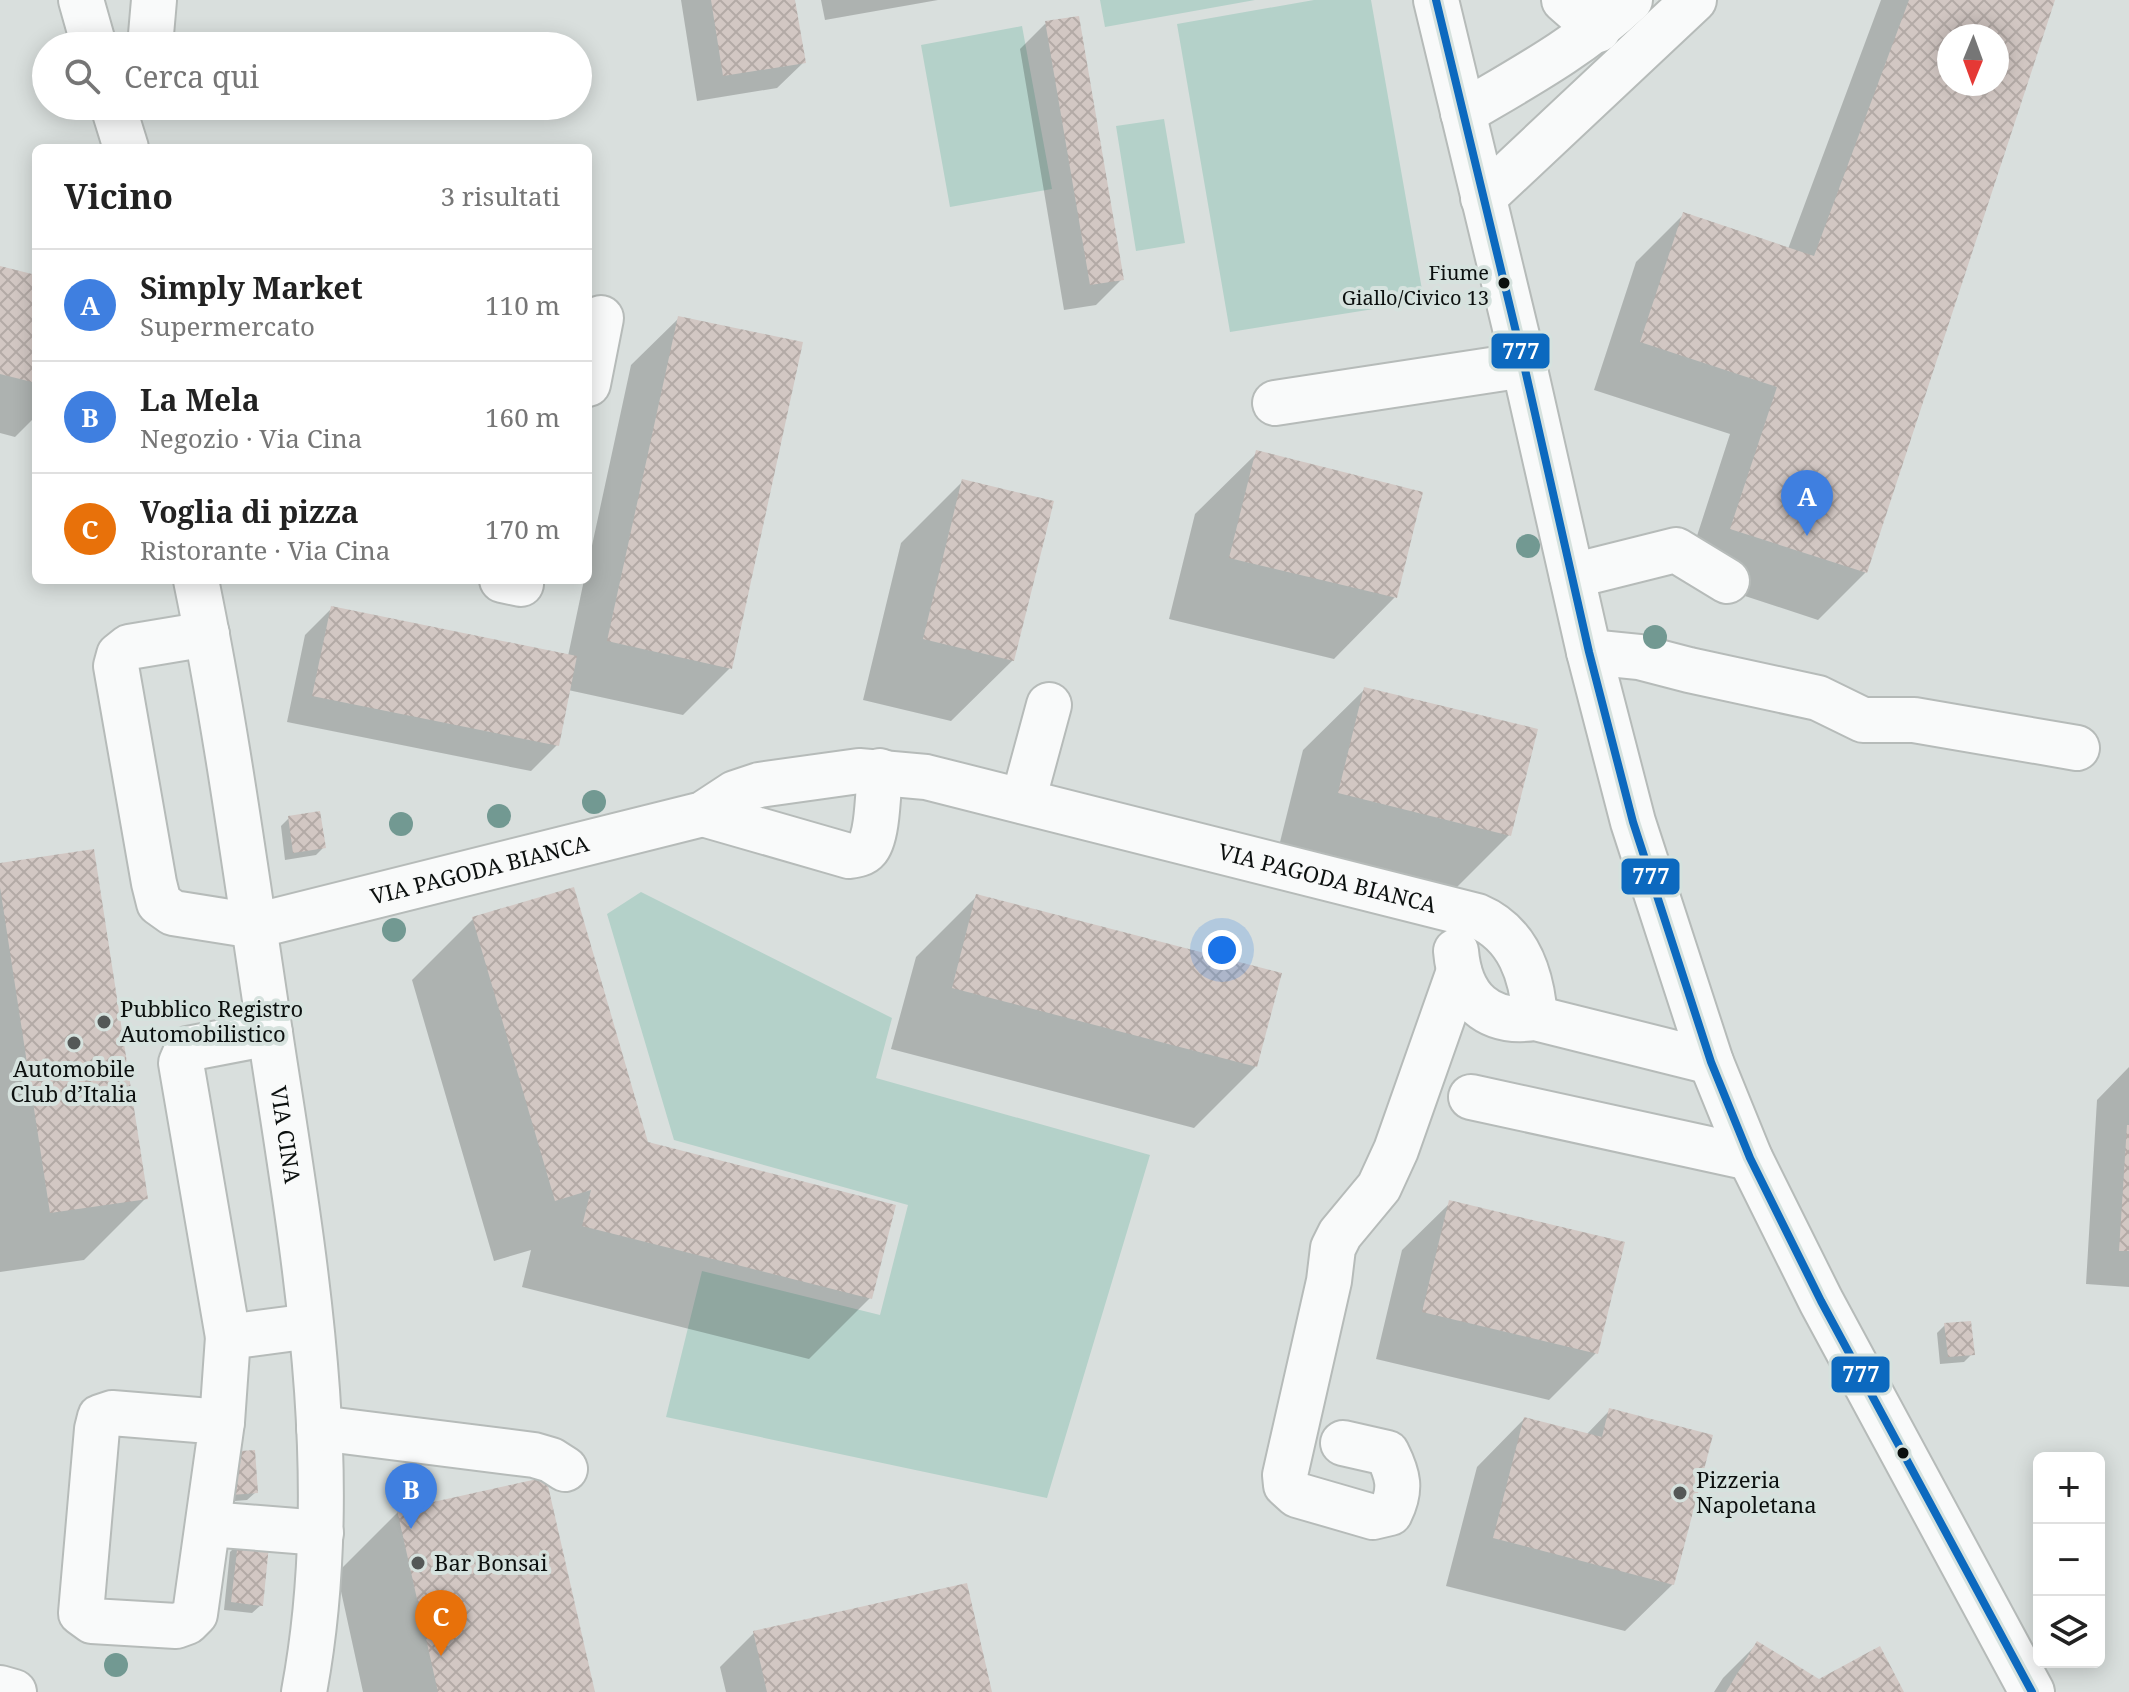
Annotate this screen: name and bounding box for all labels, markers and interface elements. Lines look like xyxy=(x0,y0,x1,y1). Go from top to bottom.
north arrow xyxy=(1937,24,2009,96)
search box xyxy=(32,32,592,120)
icon: search xyxy=(60,54,104,98)
text: Cerca qui xyxy=(124,56,259,97)
text: Vicino xyxy=(64,173,173,219)
text: 3 risultati xyxy=(441,178,560,214)
place label: Fiume Giallo/Civico 13 xyxy=(1342,259,1489,311)
text: Simply Market xyxy=(140,267,363,308)
marker: Fiume Giallo/Civico 13 xyxy=(1496,275,1512,291)
text: A xyxy=(80,287,100,323)
text: 110 m xyxy=(485,287,560,323)
text: Supermercato xyxy=(140,308,315,344)
line badge: 777 xyxy=(1490,332,1551,370)
text: 777 xyxy=(1502,335,1540,365)
text: La Mela xyxy=(140,379,260,420)
text: B xyxy=(81,399,99,435)
text: 160 m xyxy=(485,399,560,435)
text: Negozio · Via Cina xyxy=(140,420,362,456)
pin: A xyxy=(1781,470,1833,536)
text: Voglia di pizza xyxy=(140,491,359,532)
text: C xyxy=(81,511,99,547)
text: 170 m xyxy=(485,511,560,547)
text: Ristorante · Via Cina xyxy=(140,532,390,568)
street label: VIA PAGODA BIANCA xyxy=(367,827,592,911)
street label: VIA PAGODA BIANCA xyxy=(1215,835,1440,919)
line badge: 777 xyxy=(1620,857,1681,896)
text: 777 xyxy=(1632,860,1670,890)
your location xyxy=(1202,930,1242,970)
place label: Pubblico Registro Automobilistico xyxy=(120,993,303,1048)
marker: Pubblico Registro Automobilistico xyxy=(95,1013,113,1031)
marker: Automobile Club d’Italia xyxy=(65,1034,83,1052)
place label: Automobile Club d’Italia xyxy=(11,1053,138,1108)
street label: VIA CINA xyxy=(264,1084,309,1186)
line badge: 777 xyxy=(1830,1355,1891,1394)
text: 777 xyxy=(1842,1358,1880,1388)
unlabelled marker xyxy=(1895,1445,1911,1461)
map controls xyxy=(2033,1452,2105,1668)
button: + xyxy=(2033,1452,2105,1524)
pin: B xyxy=(385,1463,437,1529)
place label: Pizzeria Napoletana xyxy=(1696,1464,1817,1519)
marker: Pizzeria Napoletana xyxy=(1671,1484,1689,1502)
button: − xyxy=(2033,1524,2105,1596)
place label: Bar Bonsai xyxy=(434,1547,547,1577)
marker: Bar Bonsai xyxy=(409,1554,427,1572)
pin: C xyxy=(415,1590,467,1656)
button: layers xyxy=(2033,1596,2105,1668)

